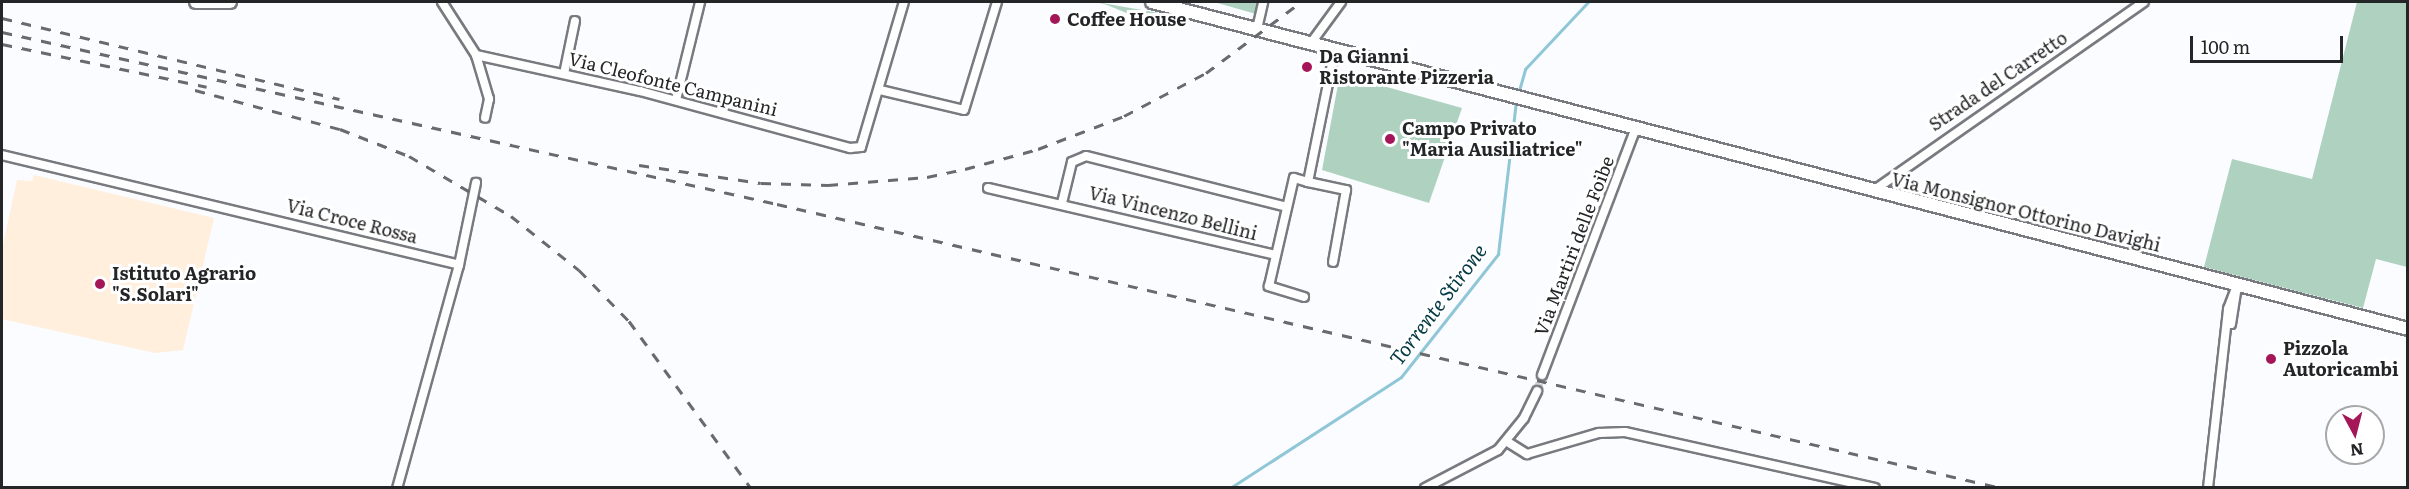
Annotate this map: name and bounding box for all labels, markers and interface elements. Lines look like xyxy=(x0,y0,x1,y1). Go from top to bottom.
place label: Coffee House xyxy=(1067,8,1186,30)
marker: Coffee House xyxy=(1048,12,1062,26)
scale bar xyxy=(2193,24,2346,62)
street label: Strada del Carretto xyxy=(1925,27,2071,135)
text: 100 m xyxy=(2201,33,2250,60)
place label: Da Gianni Ristorante Pizzeria xyxy=(1319,46,1494,88)
street label: Via Cleofonte Campanini xyxy=(566,48,780,120)
marker: Da Gianni Ristorante Pizzeria xyxy=(1300,60,1314,74)
place label: Campo Privato "Maria Ausiliatrice" xyxy=(1402,118,1583,160)
marker: Campo Privato "Maria Ausiliatrice" xyxy=(1383,132,1397,146)
street label: Via Martiri delle Foibe xyxy=(1530,153,1618,339)
street label: Via Monsignor Ottorino Davighi xyxy=(1889,168,2163,256)
street label: Via Vincenzo Bellini xyxy=(1086,182,1260,244)
street label: Via Croce Rossa xyxy=(284,194,420,248)
water label: Torrente Stirone xyxy=(1384,239,1490,369)
place label: Istituto Agrario "S.Solari" xyxy=(112,263,256,306)
marker: Istituto Agrario "S.Solari" xyxy=(93,277,107,291)
place label: Pizzola Autoricambi xyxy=(2283,338,2399,380)
marker: Pizzola Autoricambi xyxy=(2264,352,2278,366)
north arrow xyxy=(2325,405,2385,465)
text: N xyxy=(2349,438,2365,464)

